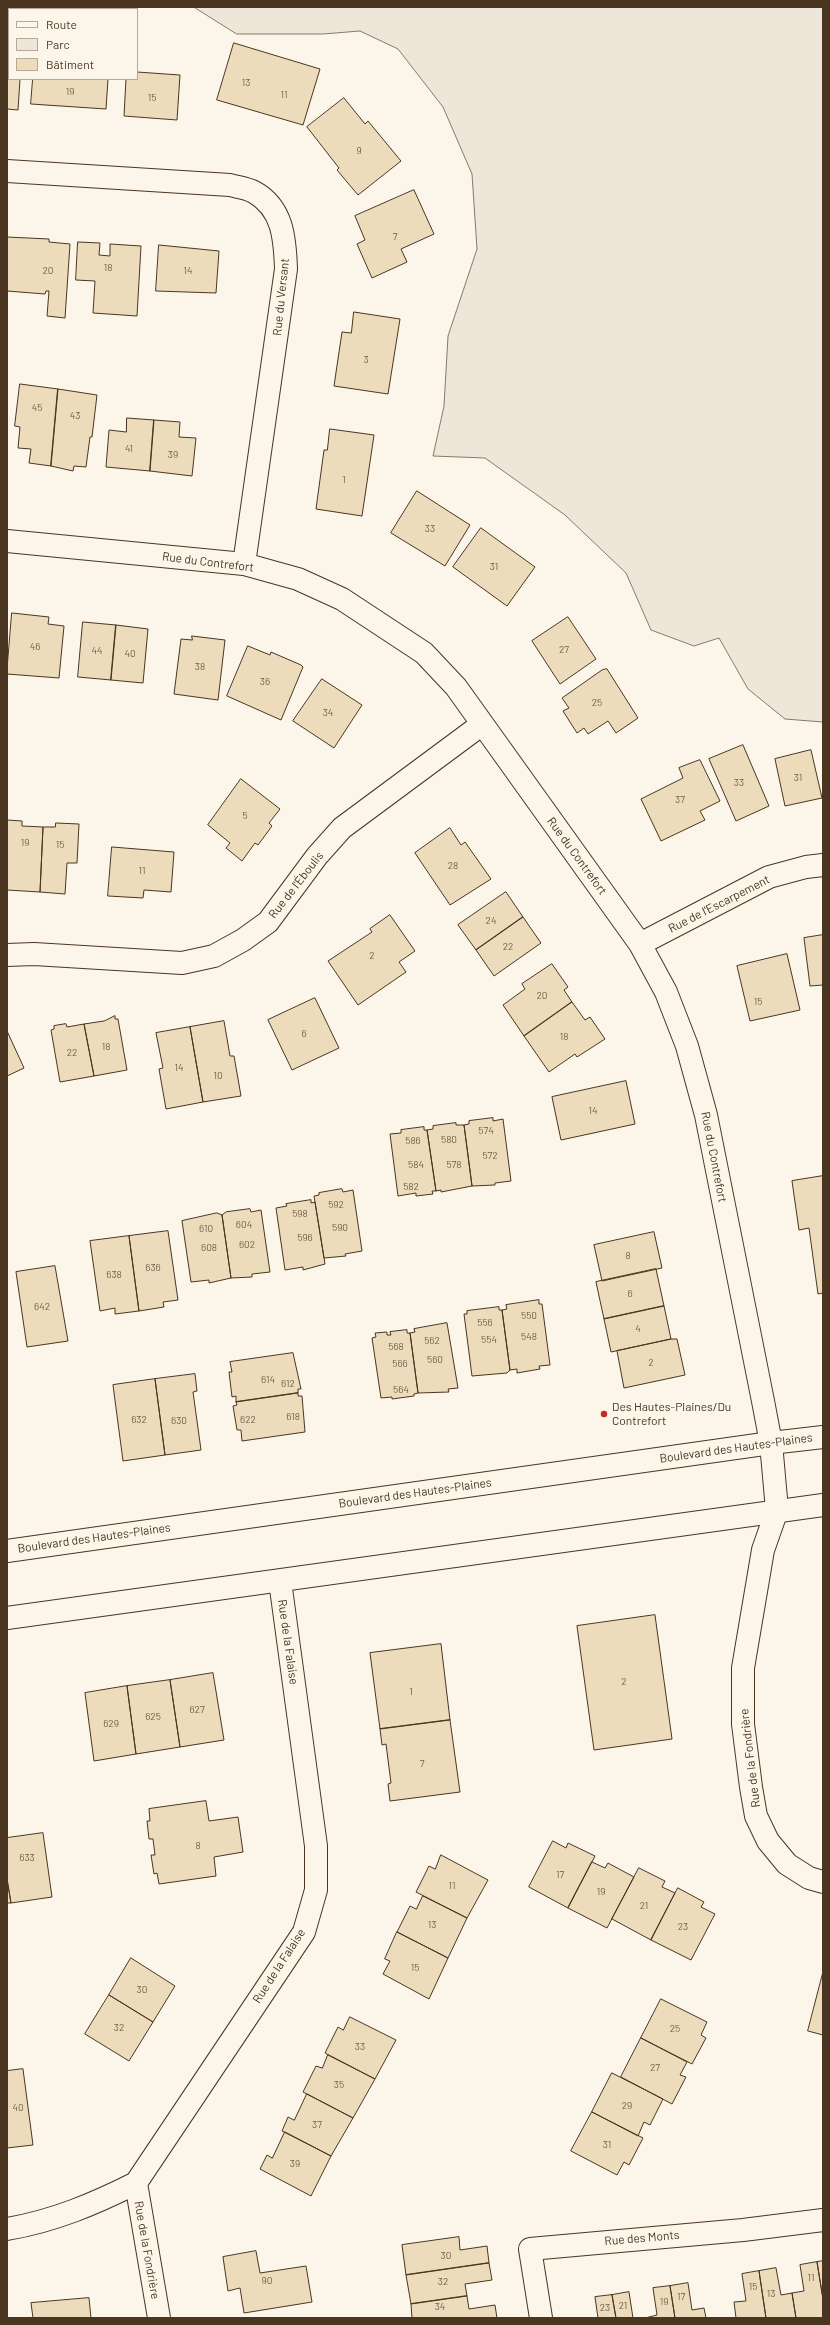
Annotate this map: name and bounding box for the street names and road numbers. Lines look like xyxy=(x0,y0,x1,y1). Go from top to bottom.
street label: Rue du Versant xyxy=(270,258,292,336)
street label: Rue du Contrefort xyxy=(161,549,255,575)
street label: Rue du Contrefort xyxy=(544,814,610,898)
street label: Rue de l'Éboulis xyxy=(266,849,326,921)
street label: Rue de l'Escarpement xyxy=(666,872,772,936)
street label: Rue du Contrefort xyxy=(698,1110,730,1204)
street label: Boulevard des Hautes-Plaines xyxy=(659,1430,813,1466)
street label: Boulevard des Hautes-Plaines xyxy=(338,1475,492,1511)
street label: Boulevard des Hautes-Plaines xyxy=(17,1520,171,1556)
street label: Rue de la Falaise xyxy=(275,1598,301,1686)
street label: Rue de la Fondrière xyxy=(737,1708,763,1808)
street label: Rue de la Falaise xyxy=(250,1926,308,2006)
street label: Rue de la Fondrière xyxy=(131,2200,163,2300)
street label: Rue des Monts xyxy=(604,2228,680,2248)

